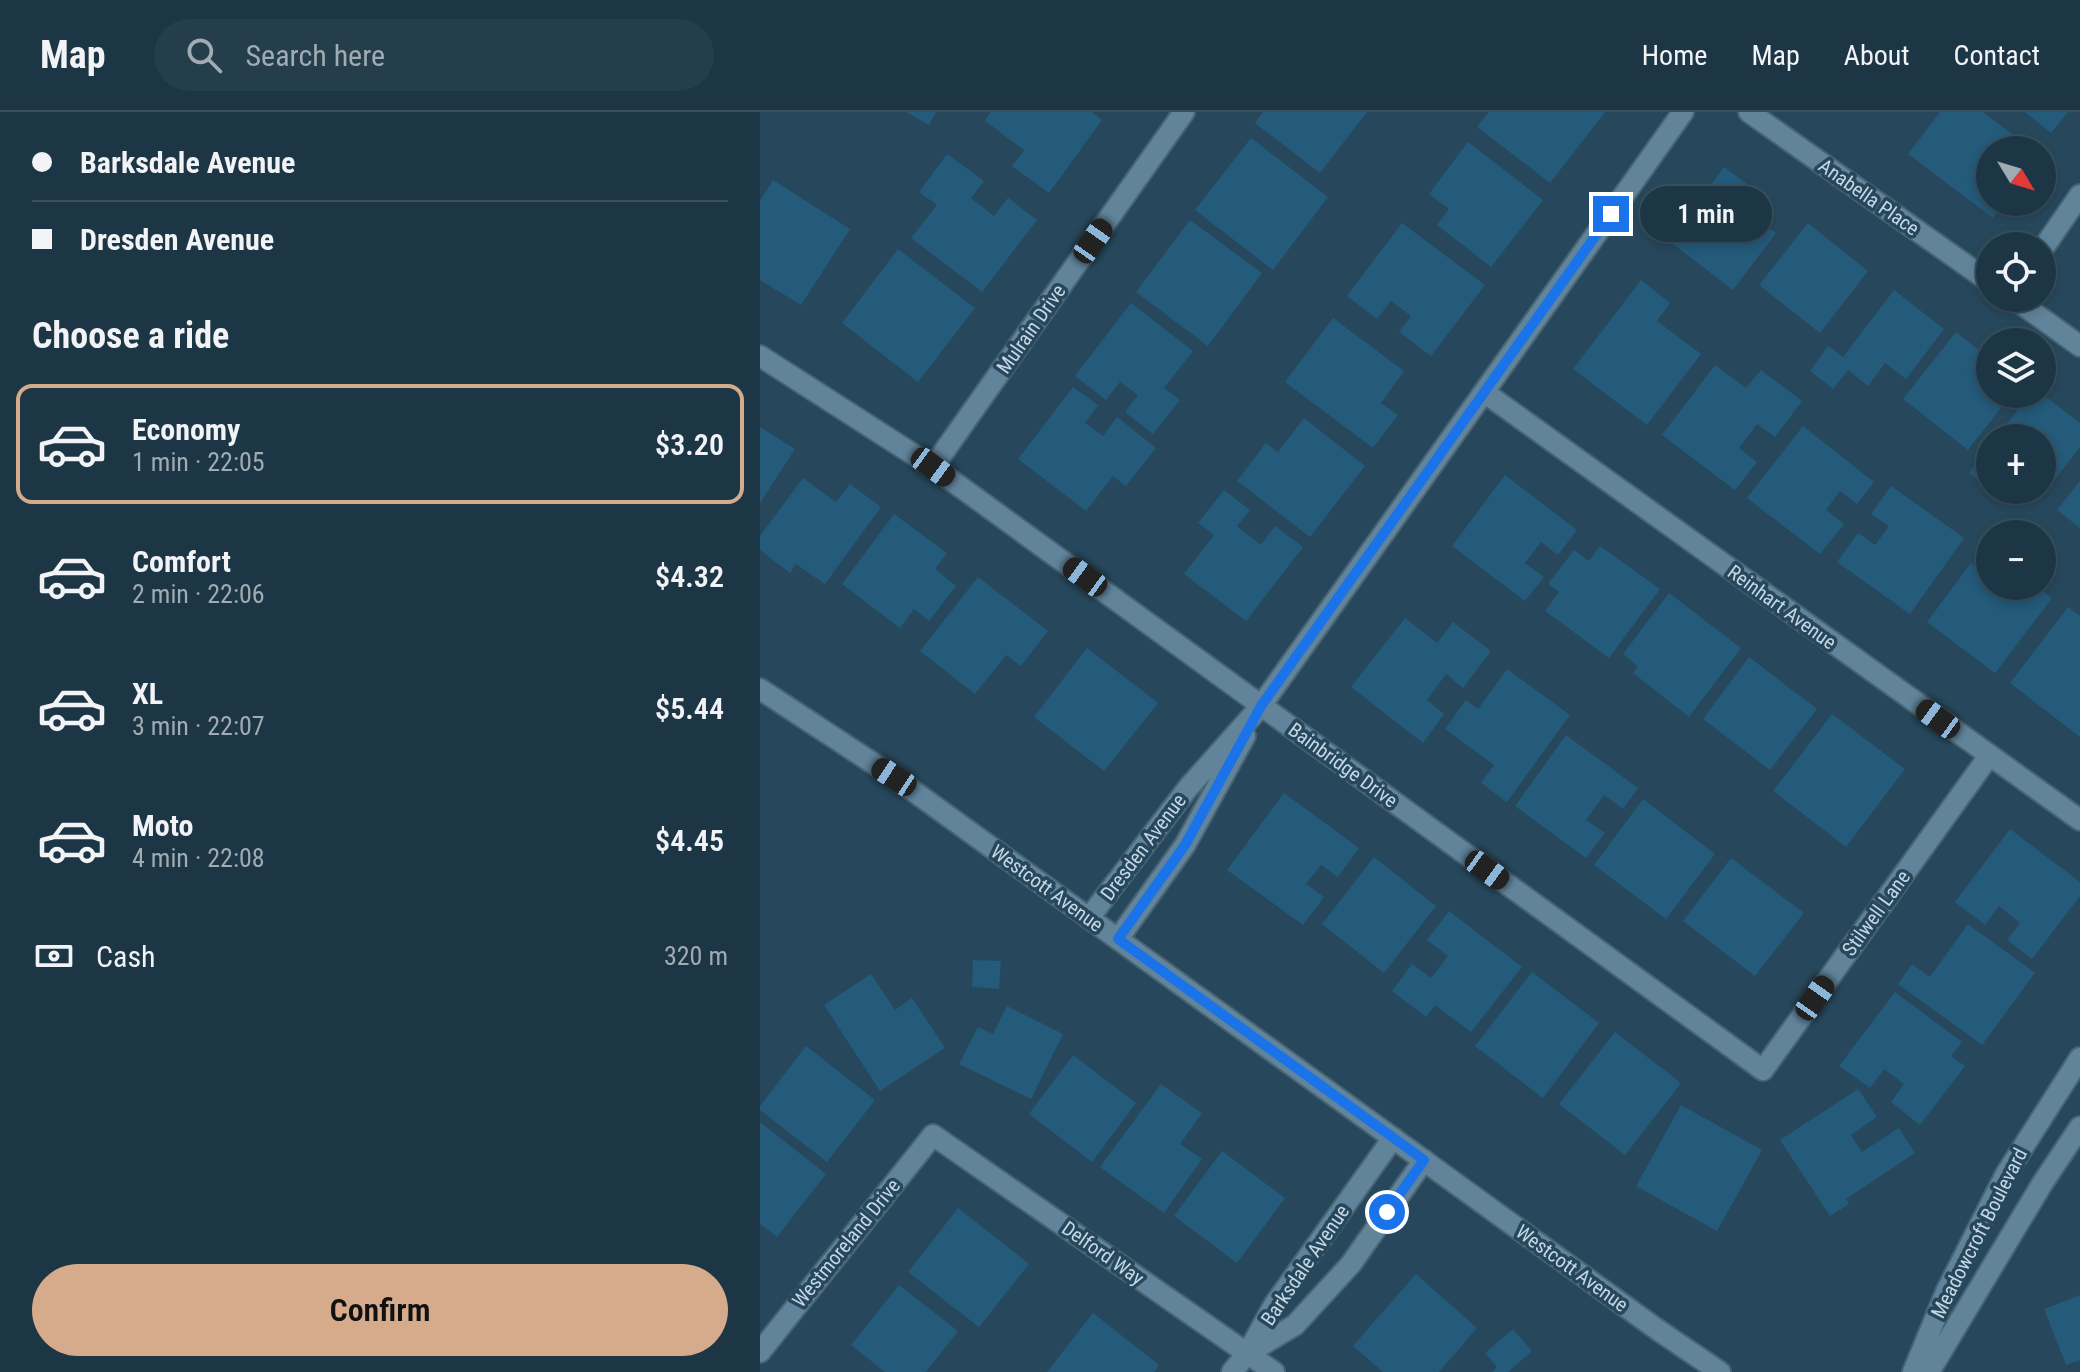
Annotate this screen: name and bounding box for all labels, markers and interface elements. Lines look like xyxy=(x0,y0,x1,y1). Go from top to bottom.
search box xyxy=(154,19,714,91)
text: Map xyxy=(40,33,106,77)
icon: search xyxy=(182,33,226,77)
text: Search here xyxy=(246,38,385,73)
text: Home xyxy=(1642,39,1707,72)
text: Map xyxy=(1751,39,1800,72)
text: About xyxy=(1844,39,1910,72)
text: Contact xyxy=(1954,39,2040,72)
north arrow xyxy=(1976,136,2056,216)
map controls xyxy=(1976,136,2056,600)
text: Barksdale Avenue xyxy=(80,145,295,180)
street label: Anabella Place xyxy=(1814,154,1924,240)
callout: 1 min xyxy=(1639,186,1771,242)
route end xyxy=(1593,196,1629,232)
text: 1 min xyxy=(1677,199,1735,229)
car xyxy=(1069,214,1117,268)
text: Dresden Avenue xyxy=(80,222,274,257)
button: locate xyxy=(1976,232,2056,312)
street label: Mulrain Drive xyxy=(992,280,1070,378)
text: Choose a ride xyxy=(32,315,229,357)
button: layers xyxy=(1976,328,2056,408)
icon: car xyxy=(36,408,108,480)
text: Economy xyxy=(132,412,240,447)
button: + xyxy=(1976,424,2056,504)
text: $3.20 xyxy=(655,427,724,462)
car xyxy=(907,443,959,491)
text: 1 min · 22:05 xyxy=(132,447,265,477)
button: − xyxy=(1976,520,2056,600)
icon: car xyxy=(36,540,108,612)
text: Comfort xyxy=(132,544,231,579)
car xyxy=(1059,553,1111,601)
text: $4.32 xyxy=(655,559,724,594)
street label: Reinhart Avenue xyxy=(1723,560,1841,654)
text: 2 min · 22:06 xyxy=(132,579,265,609)
icon: car xyxy=(36,672,108,744)
text: XL xyxy=(132,676,163,711)
text: $5.44 xyxy=(655,691,724,726)
car xyxy=(1912,695,1964,743)
text: 3 min · 22:07 xyxy=(132,711,265,741)
street label: Bainbridge Drive xyxy=(1284,717,1402,813)
car xyxy=(867,754,921,800)
street label: Dresden Avenue xyxy=(1095,789,1191,905)
icon: car xyxy=(36,804,108,876)
text: Moto xyxy=(132,808,193,843)
text: $4.45 xyxy=(655,823,724,858)
street label: Westcott Avenue xyxy=(986,839,1108,937)
text: 4 min · 22:08 xyxy=(132,843,265,873)
car xyxy=(1461,846,1513,894)
street label: Stilwell Lane xyxy=(1837,866,1915,960)
icon: cash xyxy=(32,934,76,978)
text: Cash xyxy=(96,939,156,974)
text: 320 m xyxy=(664,941,728,971)
car xyxy=(1791,971,1839,1025)
street label: Meadowcroft Boulevard xyxy=(1926,1144,2032,1322)
street label: Westmoreland Drive xyxy=(787,1174,905,1312)
route start xyxy=(1369,1194,1405,1230)
street label: Barksdale Avenue xyxy=(1256,1200,1354,1330)
street label: Delford Way xyxy=(1057,1216,1149,1290)
street label: Westcott Avenue xyxy=(1511,1219,1633,1317)
button: Confirm xyxy=(32,1264,728,1356)

